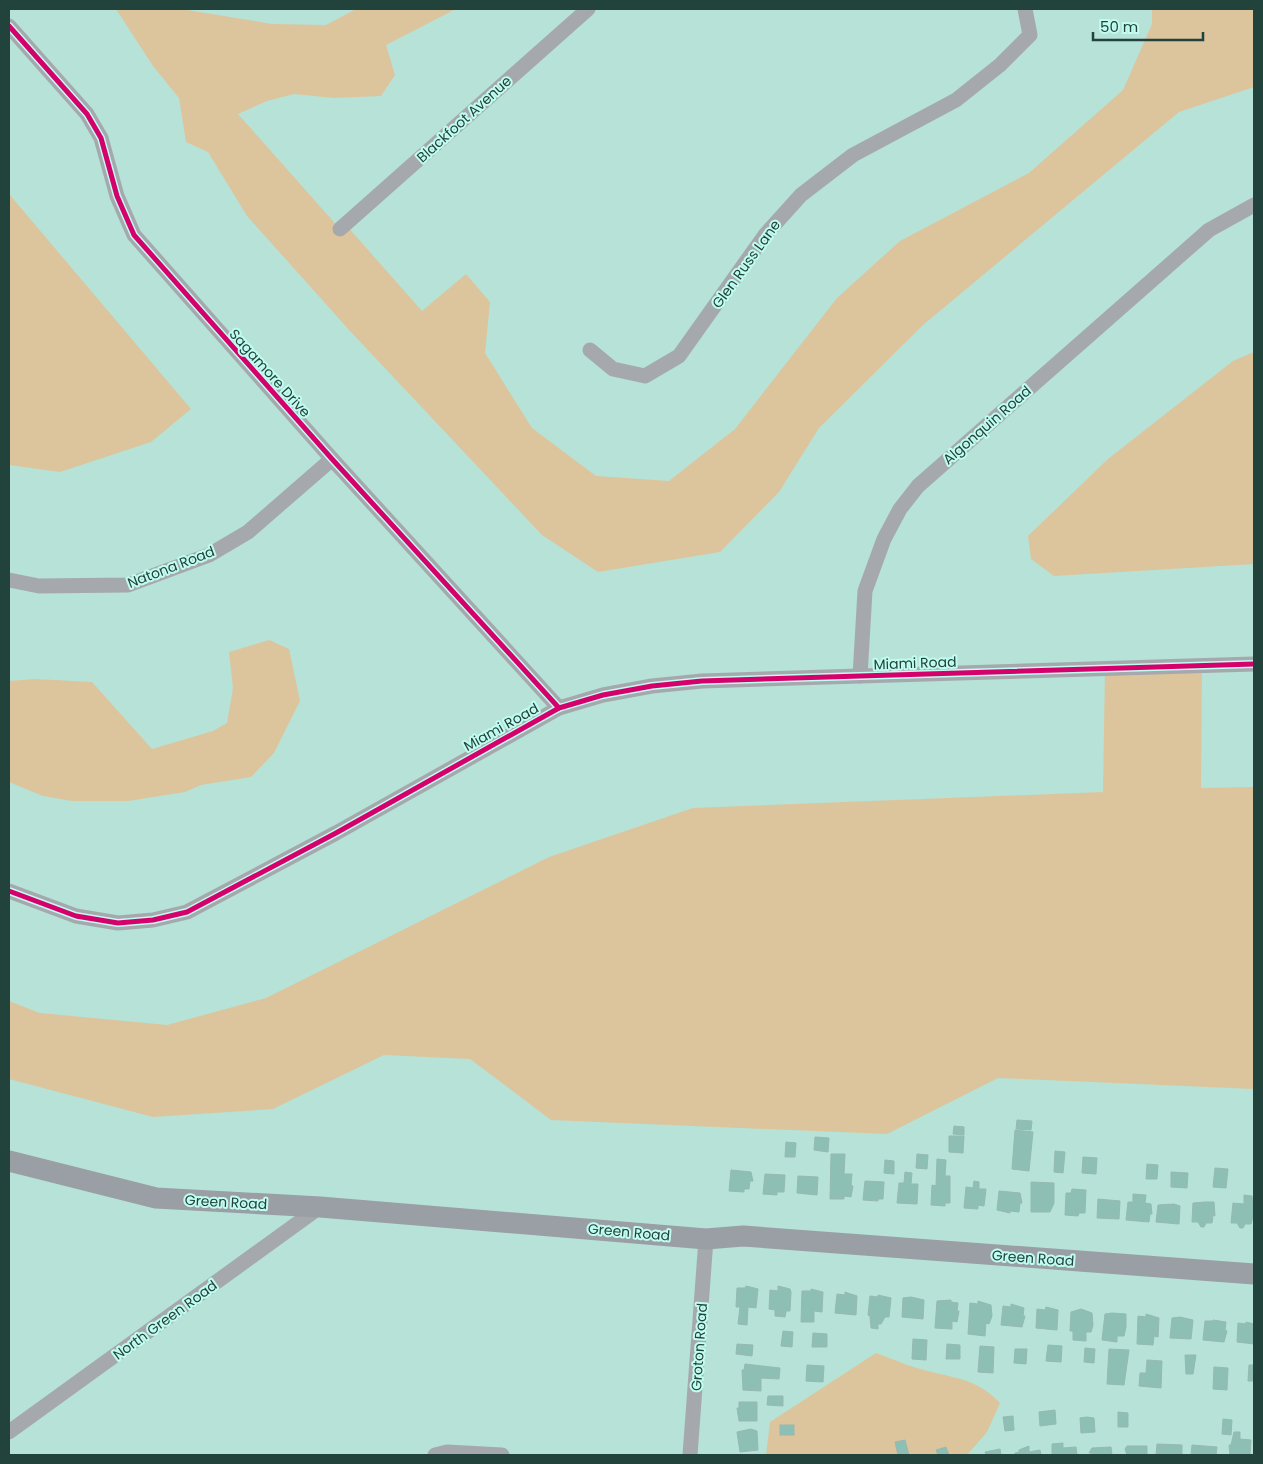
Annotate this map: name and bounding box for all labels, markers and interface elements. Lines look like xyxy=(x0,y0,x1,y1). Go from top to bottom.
scale bar xyxy=(1093,10,1203,42)
text: 50 m xyxy=(1100,16,1138,37)
street label: Blackfoot Avenue xyxy=(412,71,516,167)
street label: Glen Russ Lane xyxy=(707,216,785,312)
street label: Sagamore Drive xyxy=(225,324,315,422)
street label: Algonquin Road xyxy=(938,381,1036,469)
street label: Natona Road xyxy=(125,541,217,593)
street label: Miami Road xyxy=(873,652,957,674)
street label: Miami Road xyxy=(460,698,542,756)
street label: Green Road xyxy=(184,1190,268,1214)
street label: Green Road xyxy=(587,1218,671,1246)
street label: Green Road xyxy=(991,1245,1075,1271)
street label: North Green Road xyxy=(109,1275,221,1365)
street label: Groton Road xyxy=(686,1302,712,1392)

